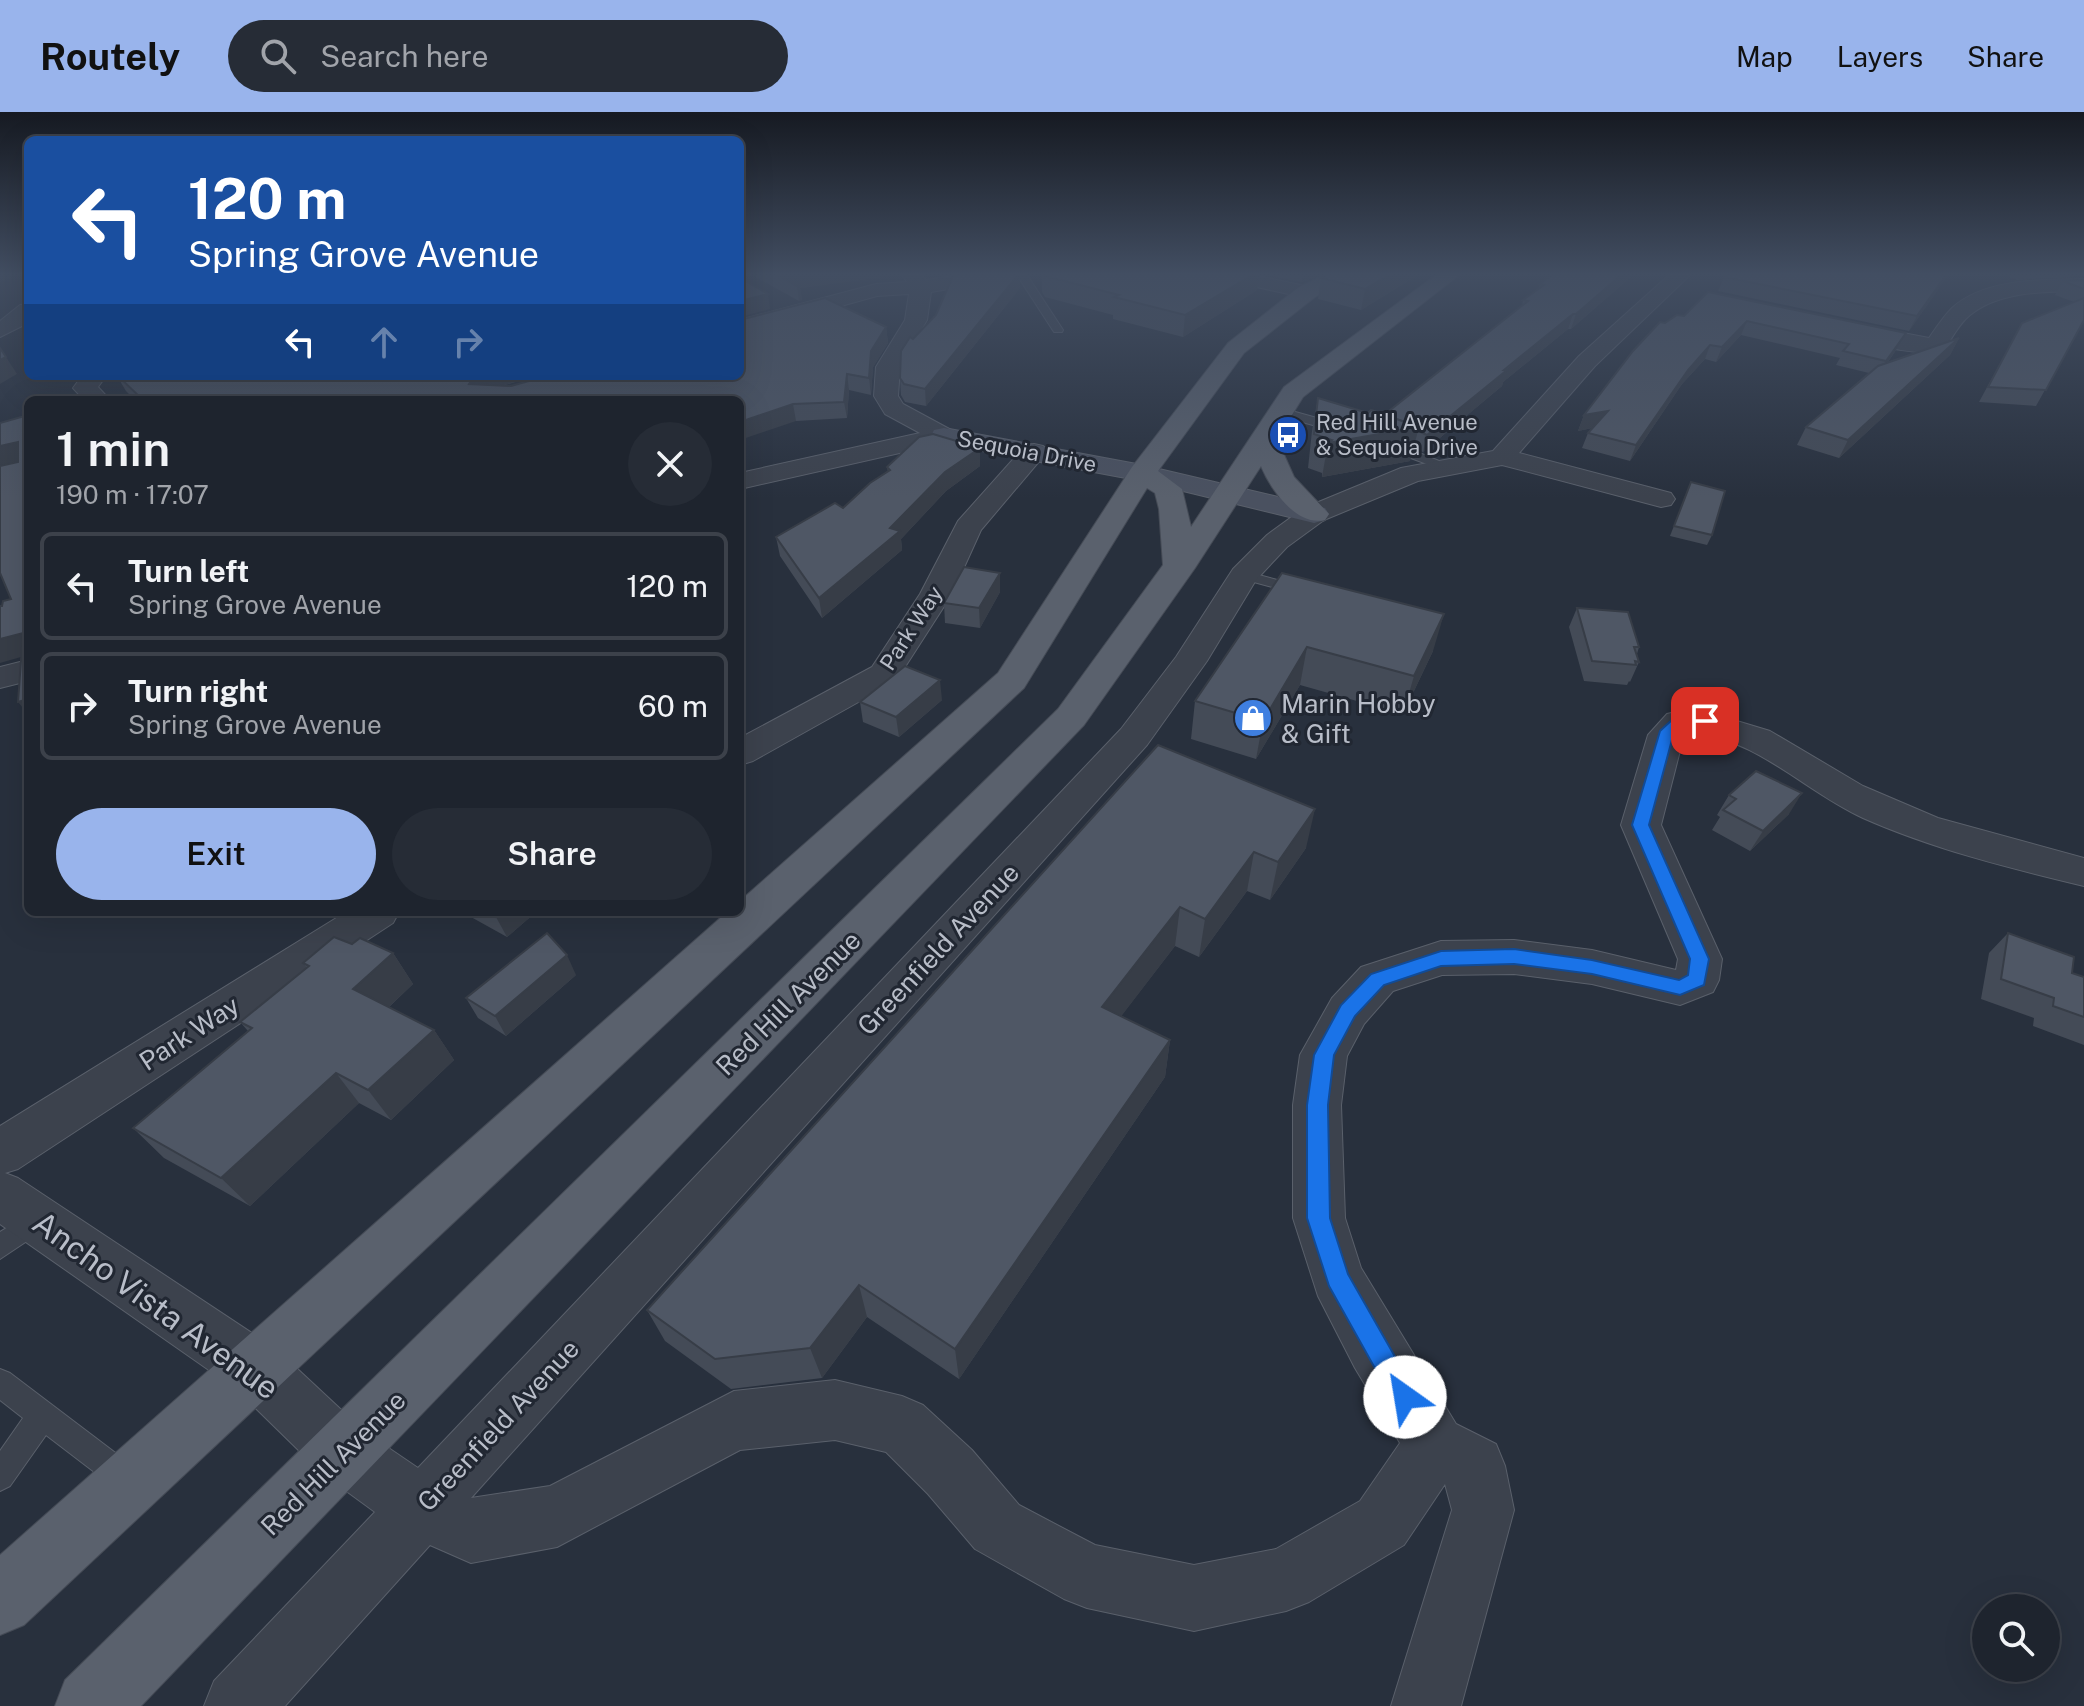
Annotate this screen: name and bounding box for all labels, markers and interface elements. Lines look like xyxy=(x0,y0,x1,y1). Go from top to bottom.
search box xyxy=(228,20,788,92)
text: Routely xyxy=(40,34,180,79)
icon: search xyxy=(256,34,300,78)
text: Search here xyxy=(320,38,489,74)
text: Map xyxy=(1736,40,1793,73)
text: Layers xyxy=(1837,40,1923,73)
text: Share xyxy=(1967,40,2044,73)
text: 120 m xyxy=(188,166,346,232)
icon: left xyxy=(56,168,160,272)
text: Spring Grove Avenue xyxy=(188,233,539,275)
icon: left xyxy=(278,320,322,364)
icon: ahead xyxy=(362,320,406,364)
icon: right xyxy=(446,320,490,364)
place label: Red Hill Avenue & Sequoia Drive xyxy=(1316,409,1478,460)
bus stop icon: Red Hill Avenue & Sequoia Drive xyxy=(1267,414,1309,456)
text: 1 min xyxy=(56,420,170,477)
button: close xyxy=(628,422,712,506)
street label: Sequoia Drive xyxy=(955,425,1099,477)
text: 190 m · 17:07 xyxy=(56,479,209,510)
text: Turn left xyxy=(128,553,249,589)
icon: left xyxy=(60,564,104,608)
text: 120 m xyxy=(626,568,708,604)
street label: Park Way xyxy=(874,581,948,675)
text: Spring Grove Avenue xyxy=(128,589,382,620)
text: Turn right xyxy=(128,673,268,709)
icon: right xyxy=(60,684,104,728)
pin xyxy=(1671,687,1739,755)
text: 60 m xyxy=(638,688,708,724)
place label: Marin Hobby & Gift xyxy=(1281,688,1436,749)
shop icon: Marin Hobby & Gift xyxy=(1232,697,1274,739)
icon: arrive xyxy=(1683,699,1727,743)
text: Spring Grove Avenue xyxy=(128,709,382,740)
button: Exit xyxy=(56,808,376,900)
button: Share xyxy=(392,808,712,900)
street label: Greenfield Avenue xyxy=(851,857,1025,1041)
street label: Red Hill Avenue xyxy=(709,924,867,1082)
street label: Park Way xyxy=(133,989,245,1077)
street label: Ancho Vista Avenue xyxy=(26,1203,286,1407)
street label: Greenfield Avenue xyxy=(411,1333,585,1517)
position arrow xyxy=(1363,1355,1447,1439)
street label: Red Hill Avenue xyxy=(254,1384,412,1542)
map controls xyxy=(1972,1594,2060,1682)
button: search xyxy=(1972,1594,2060,1682)

